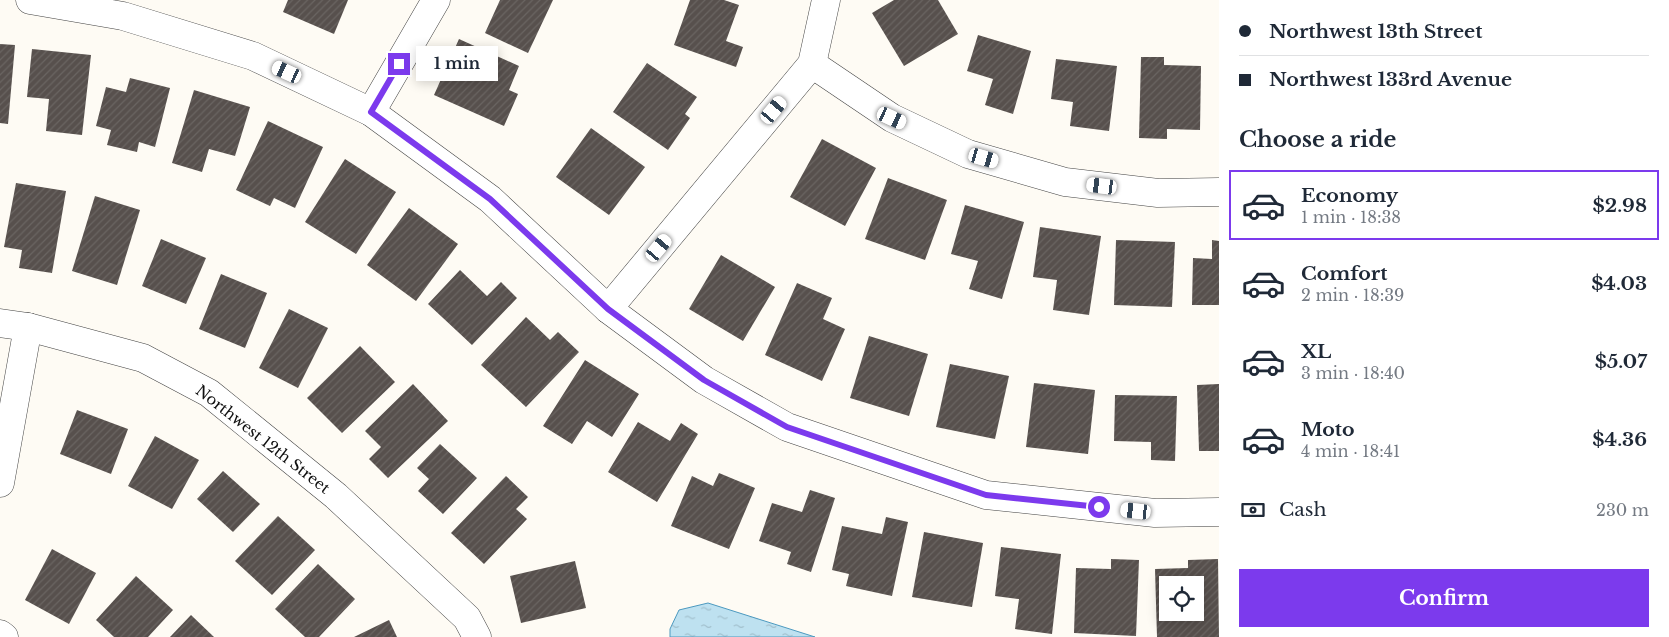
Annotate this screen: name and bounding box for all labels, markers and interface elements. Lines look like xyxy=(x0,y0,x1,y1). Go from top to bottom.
text: Northwest 13th Street xyxy=(1269,20,1482,43)
callout: 1 min xyxy=(416,46,499,82)
route end xyxy=(388,53,410,75)
text: 1 min xyxy=(434,53,480,73)
car xyxy=(270,59,303,85)
text: Northwest 133rd Avenue xyxy=(1269,68,1512,91)
car xyxy=(758,94,789,126)
car xyxy=(875,105,908,131)
text: Choose a ride xyxy=(1239,126,1396,153)
car xyxy=(967,147,1000,169)
car xyxy=(1086,177,1117,195)
icon: car xyxy=(1241,183,1286,228)
text: Economy xyxy=(1301,184,1398,207)
text: $2.98 xyxy=(1593,194,1647,217)
text: 1 min · 18:38 xyxy=(1301,207,1401,227)
car xyxy=(643,232,674,264)
icon: car xyxy=(1241,261,1286,306)
text: Comfort xyxy=(1301,262,1388,285)
text: $4.03 xyxy=(1591,272,1647,295)
text: 2 min · 18:39 xyxy=(1301,285,1404,305)
icon: car xyxy=(1241,339,1286,384)
text: XL xyxy=(1301,340,1331,363)
text: $5.07 xyxy=(1595,350,1647,373)
text: 3 min · 18:40 xyxy=(1301,363,1405,383)
street label: Northwest 12th Street xyxy=(192,381,334,497)
icon: car xyxy=(1241,417,1286,462)
text: Moto xyxy=(1301,418,1355,441)
text: $4.36 xyxy=(1592,428,1647,451)
text: 4 min · 18:41 xyxy=(1301,441,1400,461)
route start xyxy=(1088,496,1110,518)
icon: cash xyxy=(1239,496,1267,524)
text: Cash xyxy=(1279,498,1326,521)
text: 230 m xyxy=(1596,500,1649,520)
car xyxy=(1120,502,1151,520)
button: Confirm xyxy=(1239,569,1649,627)
map controls xyxy=(1159,576,1204,621)
button: locate xyxy=(1159,576,1204,621)

